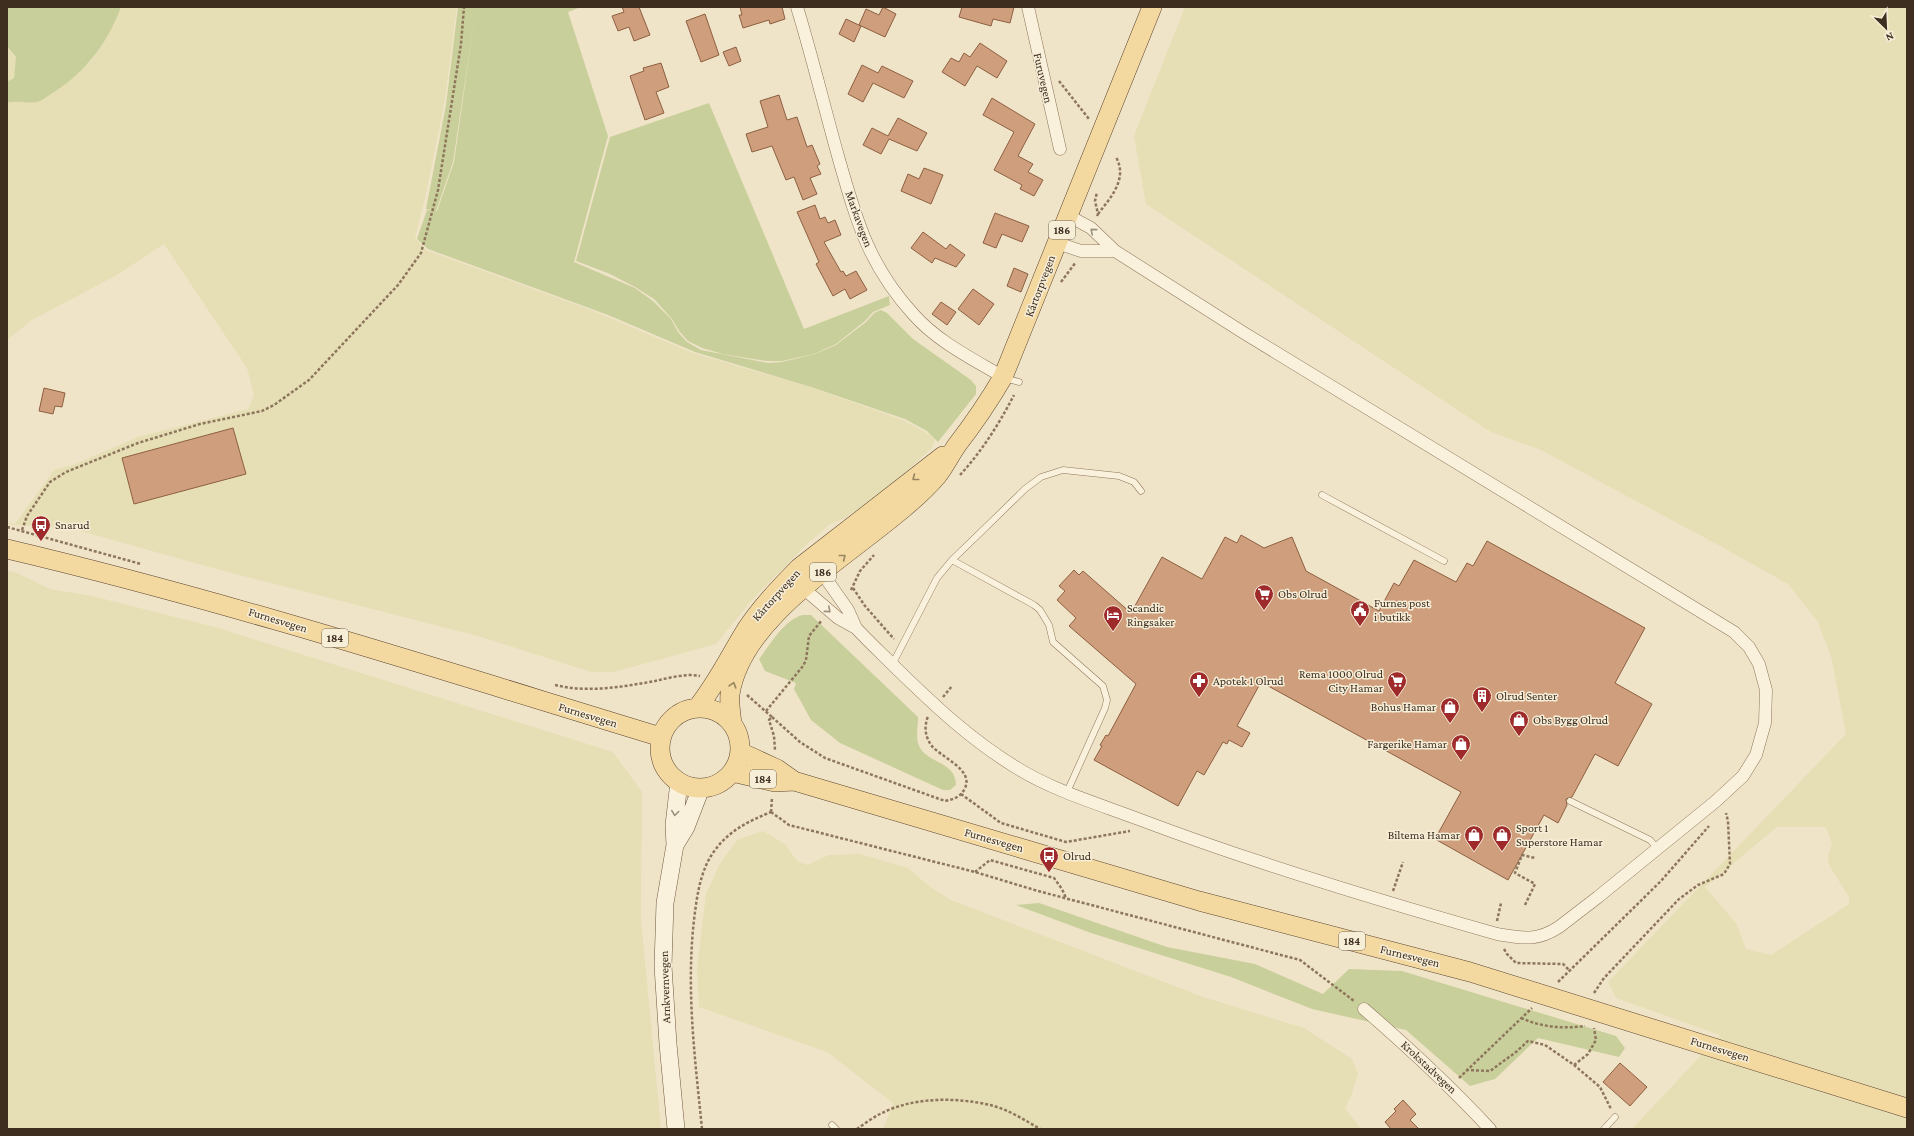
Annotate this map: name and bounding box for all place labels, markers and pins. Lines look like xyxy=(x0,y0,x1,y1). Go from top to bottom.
bus stop icon: Snarud xyxy=(30,514,52,542)
place label: Snarud xyxy=(55,518,90,532)
supermarket icon: Obs Olrud xyxy=(1253,583,1275,611)
place label: Obs Olrud xyxy=(1278,587,1328,601)
place label: Furnes post i butikk xyxy=(1374,596,1431,624)
public building icon: Furnes post i butikk xyxy=(1349,599,1371,627)
place label: Scandic Ringsaker xyxy=(1127,601,1175,629)
hotel icon: Scandic Ringsaker xyxy=(1102,604,1124,632)
place label: Rema 1000 Olrud City Hamar xyxy=(1299,667,1384,695)
pharmacy icon: Apotek 1 Olrud xyxy=(1188,670,1210,698)
supermarket icon: Rema 1000 Olrud City Hamar xyxy=(1386,670,1408,698)
place label: Apotek 1 Olrud xyxy=(1213,674,1284,688)
building icon: Olrud Senter xyxy=(1471,685,1493,713)
place label: Olrud Senter xyxy=(1496,689,1558,703)
shop icon: Bohus Hamar xyxy=(1439,696,1461,724)
place label: Bohus Hamar xyxy=(1371,700,1437,714)
shop icon: Obs Bygg Olrud xyxy=(1508,709,1530,737)
place label: Obs Bygg Olrud xyxy=(1533,713,1609,727)
shop icon: Fargerike Hamar xyxy=(1450,733,1472,761)
place label: Fargerike Hamar xyxy=(1367,737,1448,751)
place label: Sport 1 Superstore Hamar xyxy=(1516,821,1603,849)
shop icon: Biltema Hamar xyxy=(1463,824,1485,852)
shop icon: Sport 1 Superstore Hamar xyxy=(1491,824,1513,852)
place label: Biltema Hamar xyxy=(1388,828,1461,842)
bus stop icon: Olrud xyxy=(1038,845,1060,873)
place label: Olrud xyxy=(1063,849,1092,863)

